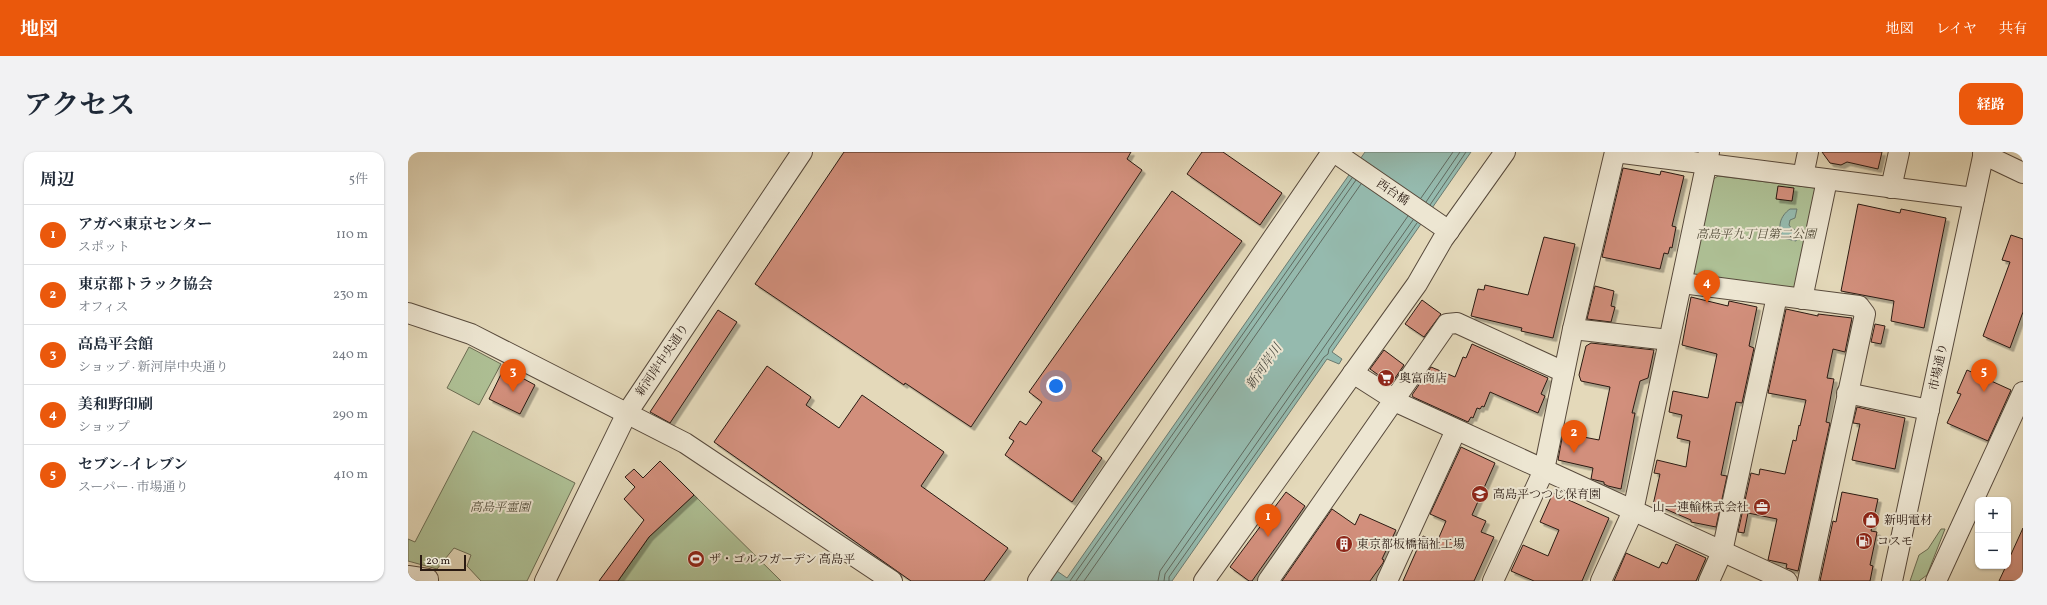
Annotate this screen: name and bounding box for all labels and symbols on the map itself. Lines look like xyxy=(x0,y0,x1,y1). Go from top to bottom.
street label: 西台橋 xyxy=(1373,176,1412,210)
park label: 高島平九丁目第二公園 xyxy=(1696,227,1818,243)
pin: 4 xyxy=(1694,270,1720,303)
street label: 新河岸中央通り xyxy=(633,321,693,400)
water label: 新河岸川 xyxy=(1242,339,1288,394)
street label: 市場通り xyxy=(1926,342,1952,392)
pin: 3 xyxy=(500,359,526,392)
pin: 5 xyxy=(1971,359,1997,392)
supermarket icon: 奥富商店 xyxy=(1376,368,1396,388)
place label: 奥富商店 xyxy=(1399,371,1447,387)
your location xyxy=(1046,376,1066,396)
pin: 2 xyxy=(1561,420,1587,453)
school or university icon: 高島平つつじ保育園 xyxy=(1470,484,1490,504)
place label: 高島平つつじ保育園 xyxy=(1493,487,1601,503)
office icon: 山一連輸株式会社 xyxy=(1752,497,1772,517)
park label: 高島平霊園 xyxy=(470,500,532,516)
place label: 山一連輸株式会社 xyxy=(1653,500,1749,516)
pin: 1 xyxy=(1255,504,1281,537)
shop icon: 新明電材 xyxy=(1861,510,1881,530)
place label: 新明電材 xyxy=(1884,513,1932,529)
fuel station icon: コスモ xyxy=(1854,531,1874,551)
building icon: 東京都板橋福祉工場 xyxy=(1334,534,1354,554)
place label: コスモ xyxy=(1877,534,1913,550)
place label: 東京都板橋福祉工場 xyxy=(1357,537,1465,553)
sports icon: ザ・ゴルフガーデン 高島平 xyxy=(686,549,706,569)
place label: ザ・ゴルフガーデン 高島平 xyxy=(709,552,855,568)
scale bar xyxy=(420,553,466,572)

